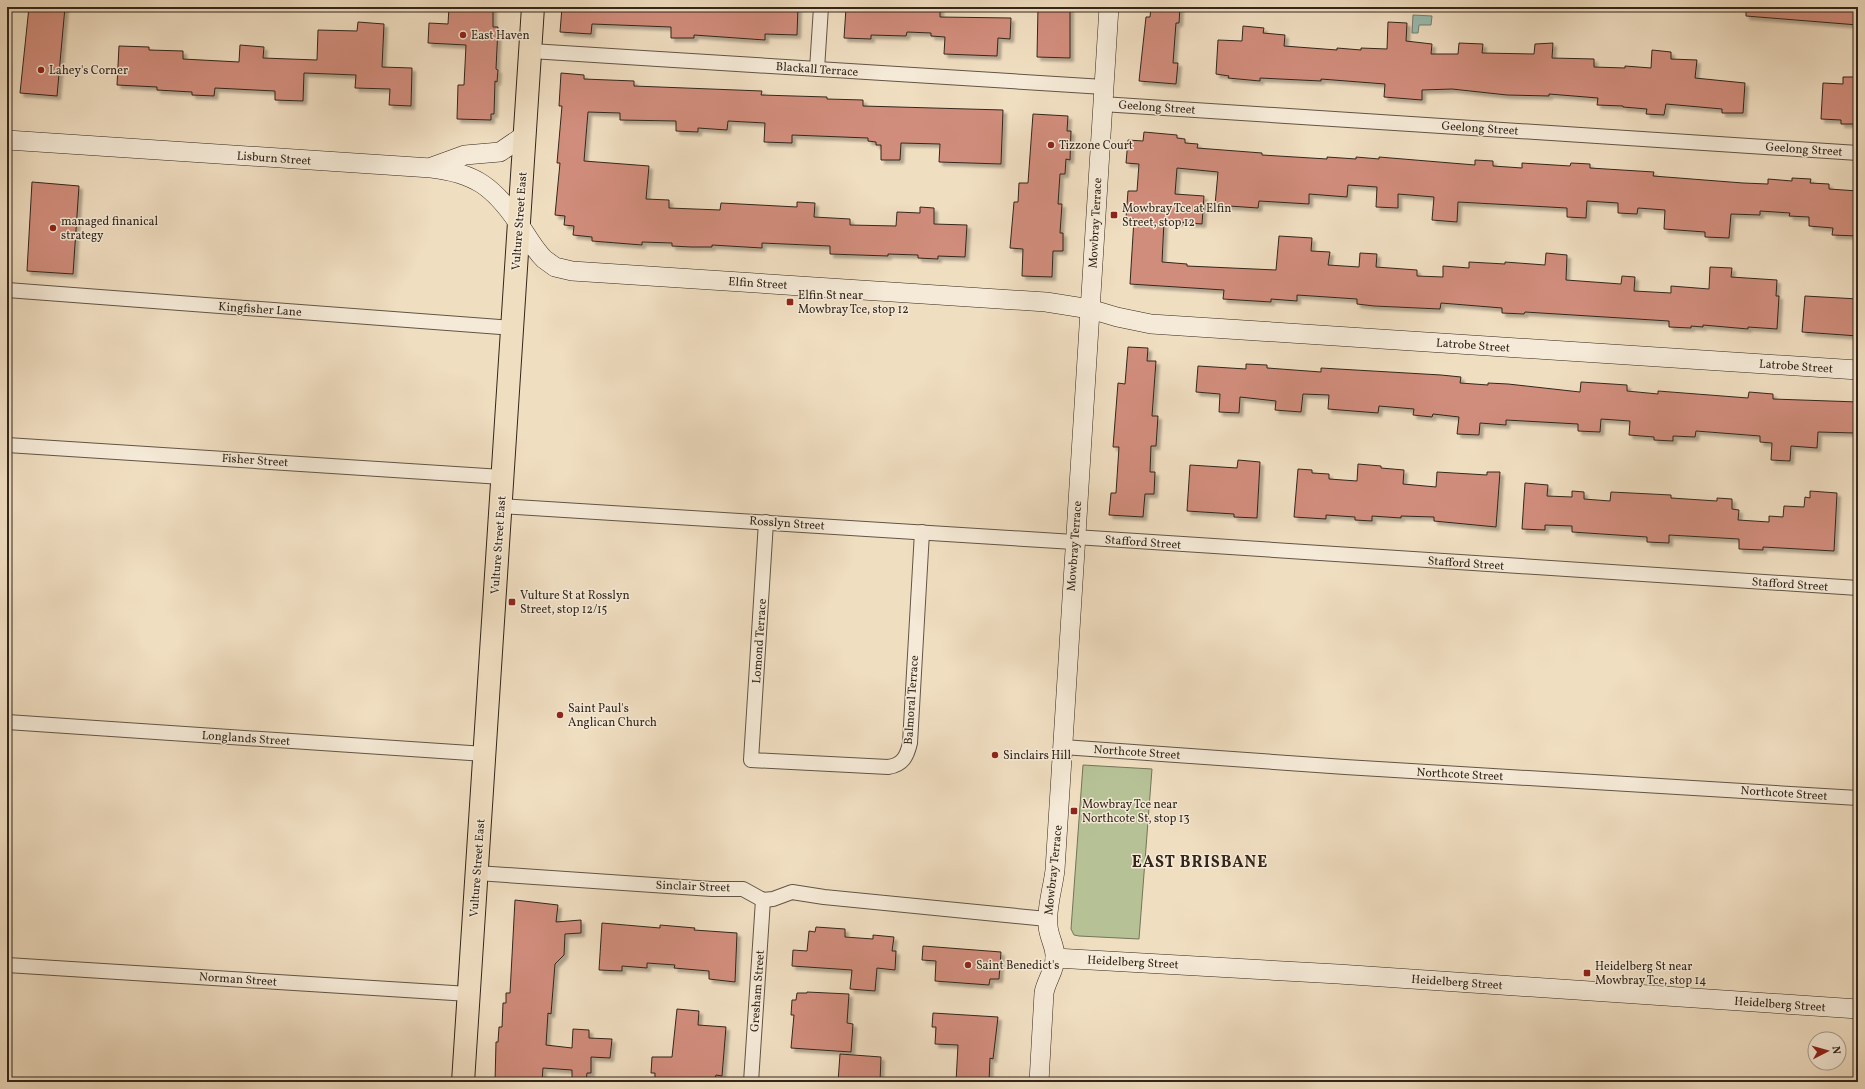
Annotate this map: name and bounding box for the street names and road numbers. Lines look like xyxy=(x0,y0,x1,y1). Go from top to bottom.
street label: Blackall Terrace xyxy=(775,59,859,81)
street label: Geelong Street xyxy=(1118,97,1196,119)
street label: Geelong Street xyxy=(1441,118,1519,140)
street label: Geelong Street xyxy=(1765,139,1843,161)
street label: Lisburn Street xyxy=(236,148,312,170)
street label: Vulture Street East xyxy=(509,171,531,271)
street label: Mowbray Terrace xyxy=(1086,177,1106,269)
street label: Elfin Street xyxy=(728,274,788,294)
street label: Kingfisher Lane xyxy=(218,299,302,321)
street label: Latrobe Street xyxy=(1435,335,1510,357)
street label: Latrobe Street xyxy=(1758,356,1833,378)
street label: Fisher Street xyxy=(221,451,289,471)
street label: Vulture Street East xyxy=(488,495,510,595)
street label: Mowbray Terrace xyxy=(1064,500,1086,592)
street label: Rosslyn Street xyxy=(749,513,825,535)
street label: Stafford Street xyxy=(1104,532,1182,554)
street label: Stafford Street xyxy=(1427,553,1505,575)
street label: Stafford Street xyxy=(1751,574,1829,596)
street label: Lomond Terrace xyxy=(749,598,771,684)
street label: Balmoral Terrace xyxy=(901,655,923,745)
street label: Longlands Street xyxy=(201,728,291,750)
street label: Northcote Street xyxy=(1093,742,1181,764)
street label: Northcote Street xyxy=(1416,765,1504,785)
street label: Northcote Street xyxy=(1740,783,1828,805)
street label: Vulture Street East xyxy=(467,818,489,918)
street label: Mowbray Terrace xyxy=(1041,824,1067,916)
street label: Sinclair Street xyxy=(655,878,730,896)
street label: Gresham Street xyxy=(747,949,769,1033)
street label: Heidelberg Street xyxy=(1087,953,1179,973)
street label: Norman Street xyxy=(198,969,277,991)
street label: Heidelberg Street xyxy=(1411,972,1503,994)
street label: Heidelberg Street xyxy=(1734,994,1826,1016)

